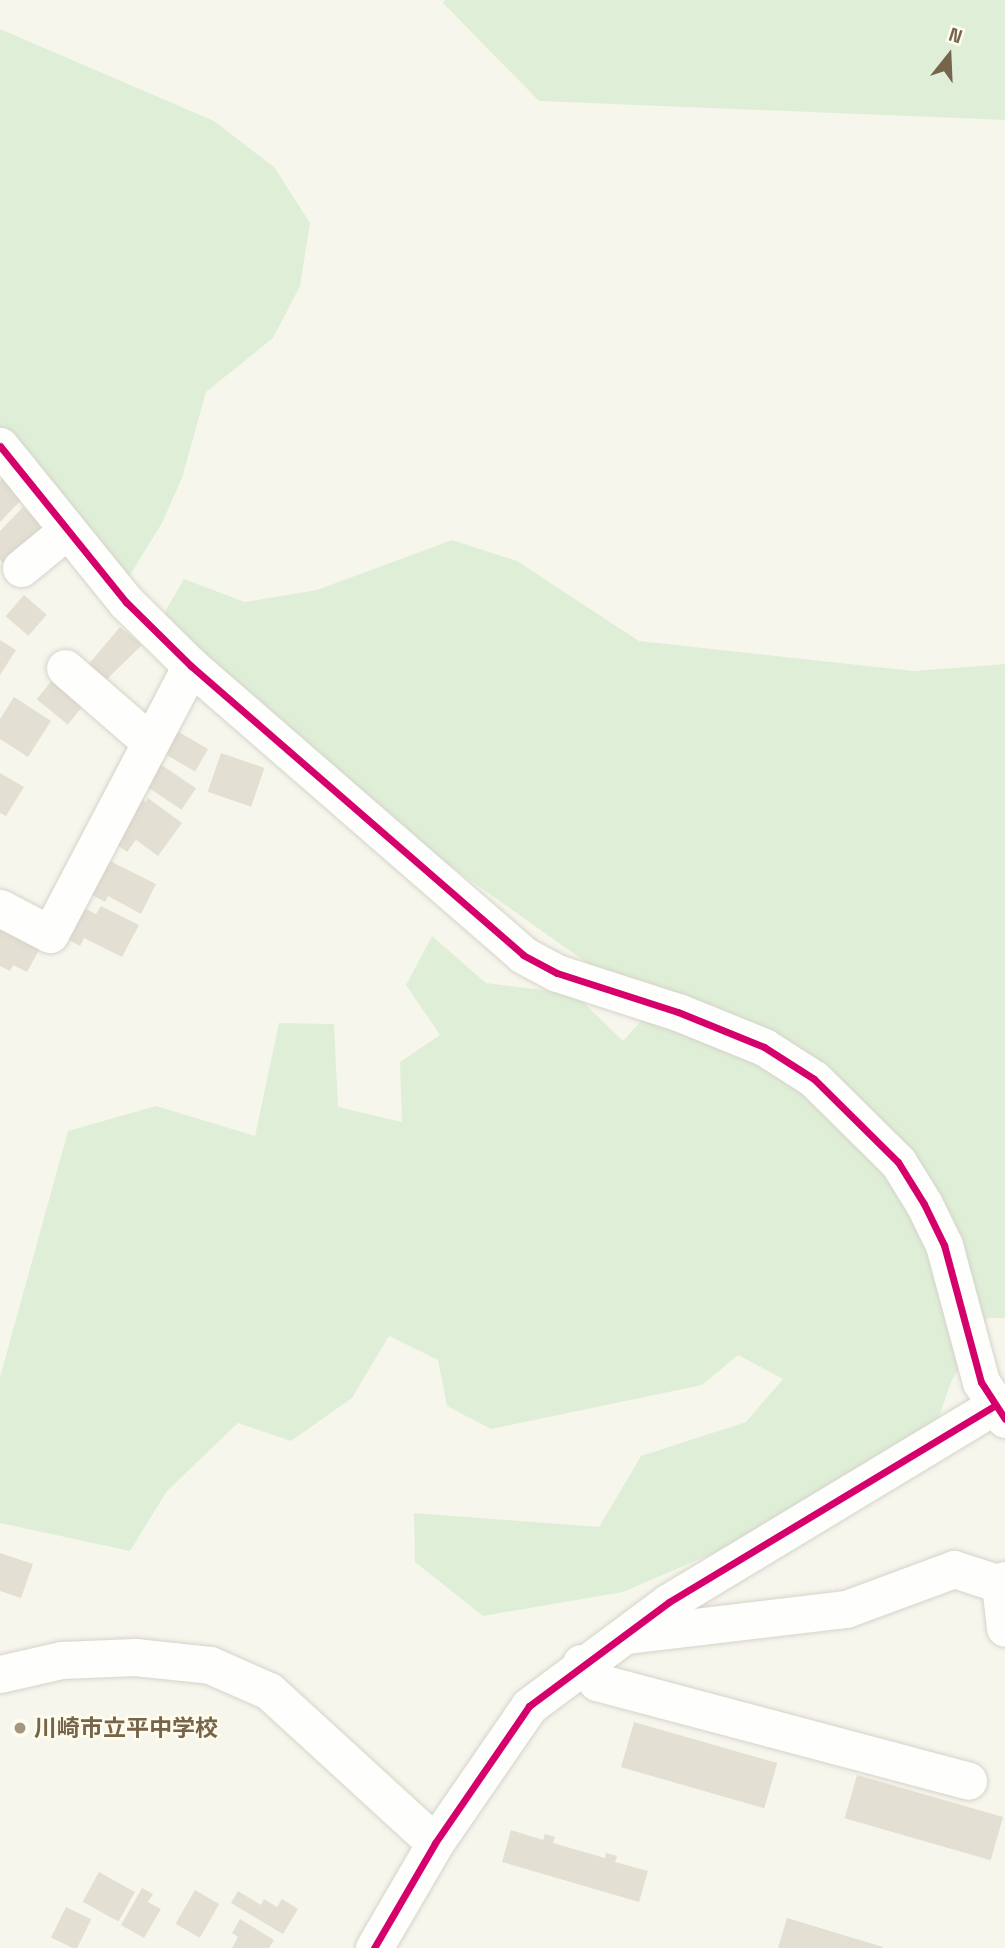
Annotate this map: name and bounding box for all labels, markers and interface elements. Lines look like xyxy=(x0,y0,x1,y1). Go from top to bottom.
north arrow xyxy=(914,21,984,91)
text: N xyxy=(946,22,966,49)
place label: 川崎市立平中学校 xyxy=(34,1714,218,1742)
marker: 川崎市立平中学校 xyxy=(12,1720,28,1736)

